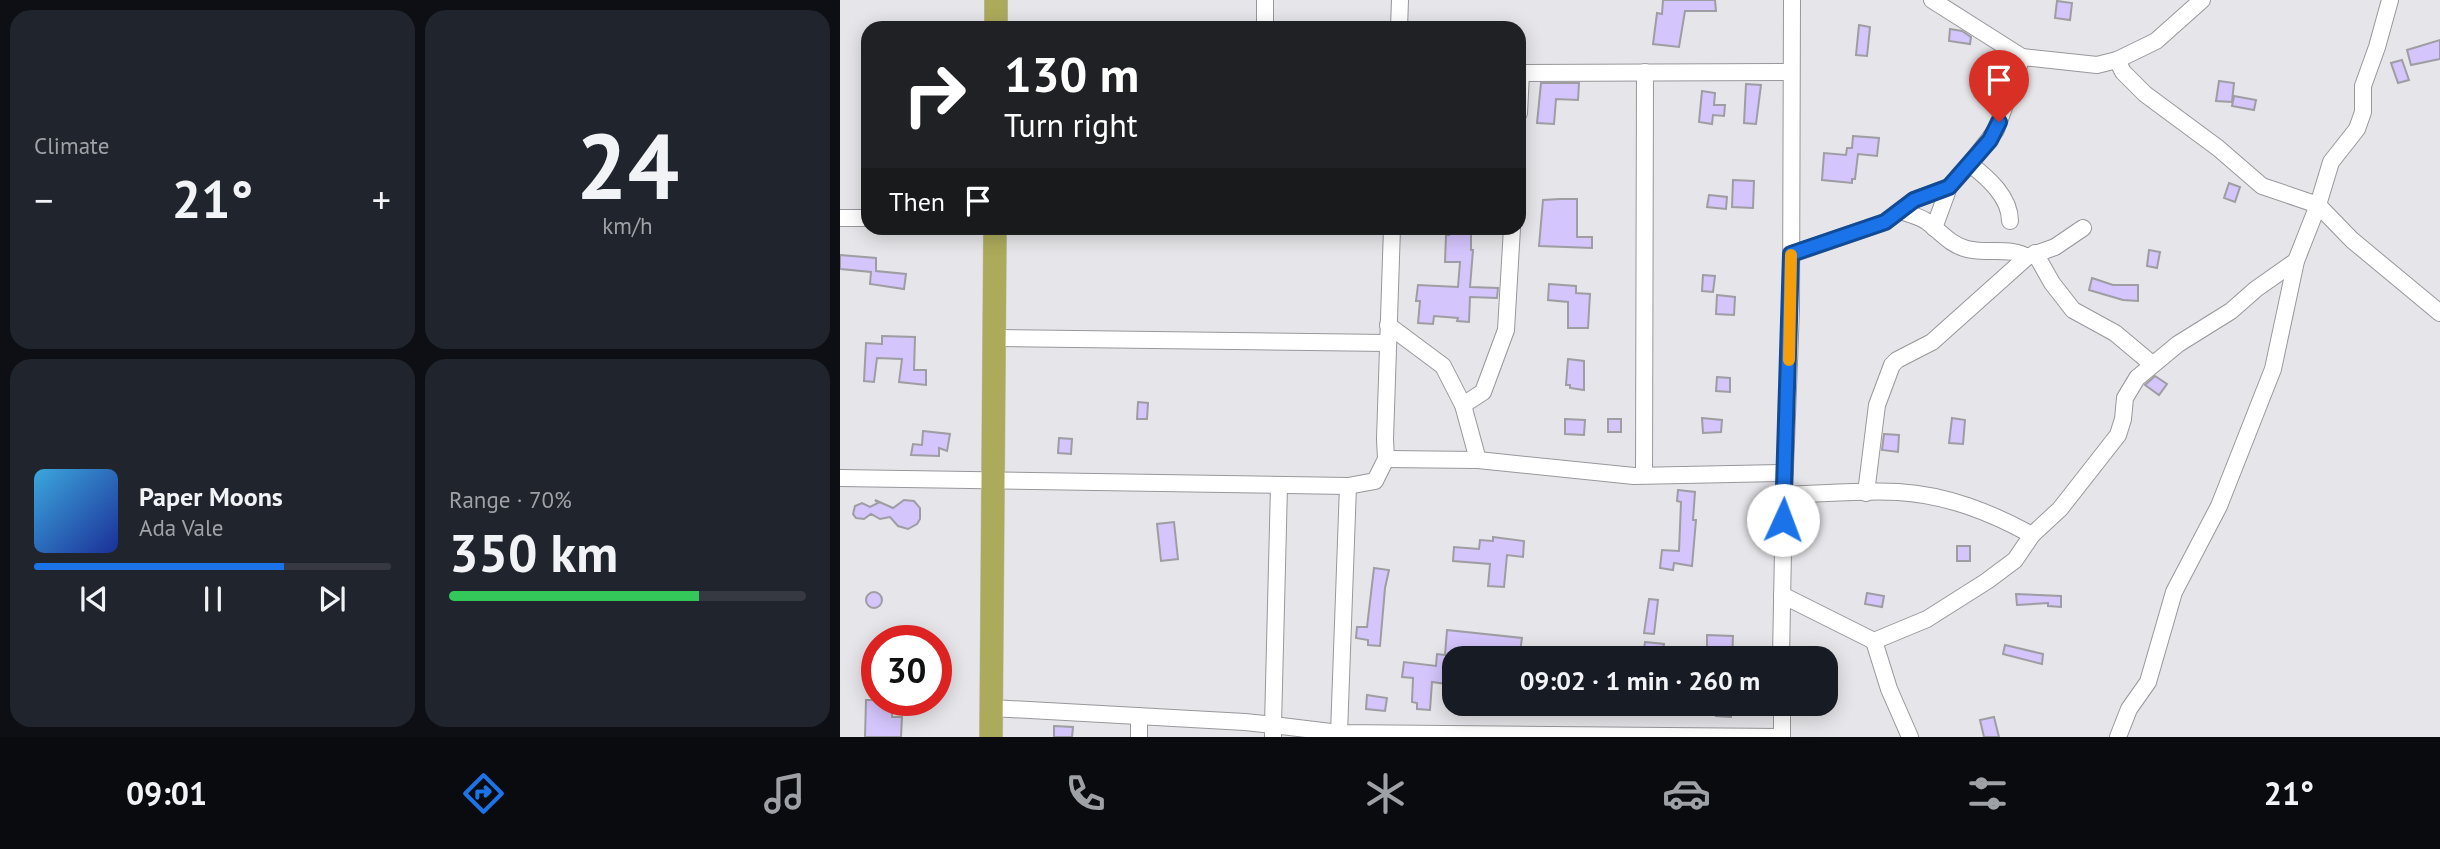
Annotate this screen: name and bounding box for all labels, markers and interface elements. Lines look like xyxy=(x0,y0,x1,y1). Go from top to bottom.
text: 130 m xyxy=(1004,42,1139,106)
icon: right xyxy=(889,49,980,140)
pin xyxy=(1969,50,2029,122)
icon: arrive xyxy=(1980,61,2018,99)
text: Turn right xyxy=(1004,104,1138,146)
text: 24 xyxy=(576,106,679,224)
text: Climate xyxy=(34,131,109,160)
text: 21° xyxy=(172,165,253,232)
text: − xyxy=(34,175,53,224)
text: + xyxy=(372,175,391,224)
icon: arrive xyxy=(959,182,997,220)
text: Then xyxy=(889,185,945,218)
text: km/h xyxy=(602,211,653,240)
text: Paper Moons xyxy=(139,480,283,513)
position arrow xyxy=(1746,483,1820,557)
text: Range · 70% xyxy=(449,485,572,514)
text: Ada Vale xyxy=(139,513,223,542)
text: 350 km xyxy=(449,519,618,586)
icon: previous xyxy=(75,580,113,618)
icon: pause xyxy=(194,580,232,618)
icon: next xyxy=(313,580,351,618)
speed limit sign: 30 xyxy=(861,625,952,716)
text: 09:02 · 1 min · 260 m xyxy=(1520,664,1760,697)
icon: directions xyxy=(459,769,508,818)
icon: music xyxy=(760,769,809,818)
icon: phone xyxy=(1061,769,1110,818)
icon: climate xyxy=(1361,769,1410,818)
icon: car xyxy=(1662,769,1711,818)
icon: filters xyxy=(1963,769,2012,818)
text: 09:01 xyxy=(126,772,207,814)
text: 21° xyxy=(2264,772,2314,814)

